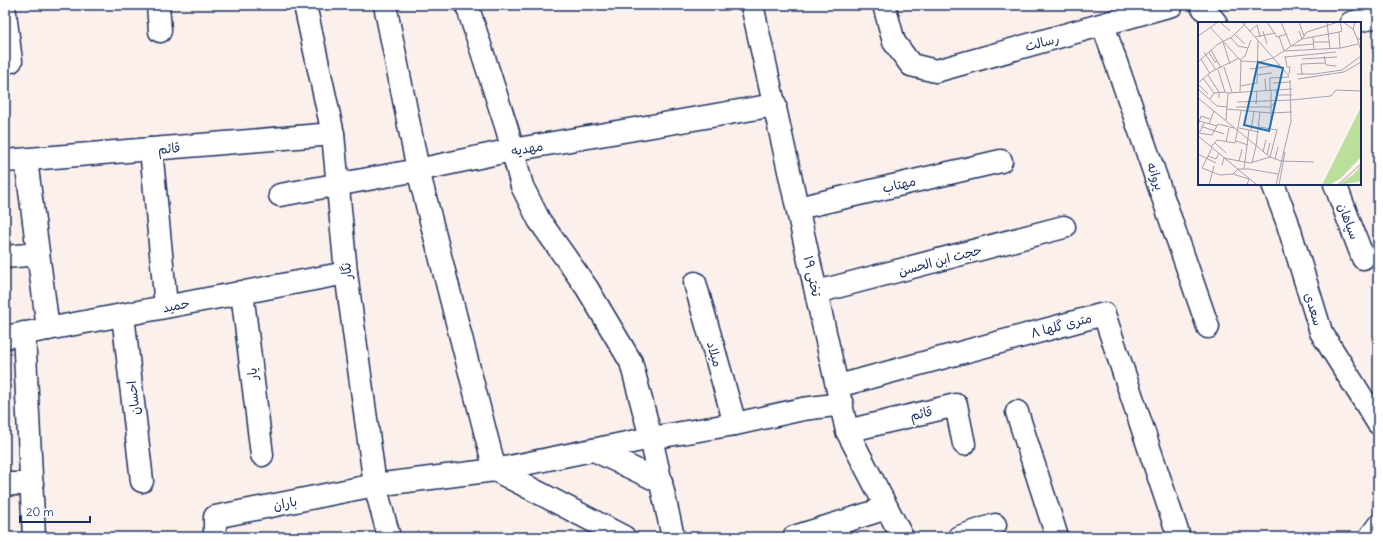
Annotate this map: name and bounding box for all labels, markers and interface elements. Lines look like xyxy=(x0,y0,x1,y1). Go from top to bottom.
inset map xyxy=(1198,22,1361,185)
street label: رسالت xyxy=(1023,30,1061,55)
street label: مهدیه xyxy=(510,137,544,160)
street label: قائم xyxy=(157,139,181,160)
street label: پروانه xyxy=(1142,160,1168,193)
street label: مهتاب xyxy=(881,172,918,197)
street label: سپاهان xyxy=(1334,200,1363,242)
street label: حجت ابن الحسن xyxy=(896,241,984,280)
street label: تختی ۱۹ xyxy=(799,254,825,298)
street label: نگار xyxy=(337,262,356,281)
street label: سعدی xyxy=(1300,290,1327,328)
street label: حمید xyxy=(161,295,191,316)
street label: ۸ متری گلها xyxy=(1029,309,1094,342)
street label: میلاد xyxy=(703,339,726,369)
street label: یار xyxy=(243,367,262,382)
street label: احسان xyxy=(123,380,144,416)
street label: قائم xyxy=(908,403,935,426)
street label: باران xyxy=(272,493,298,514)
scale bar xyxy=(20,498,90,524)
text: 20 m xyxy=(26,504,54,519)

